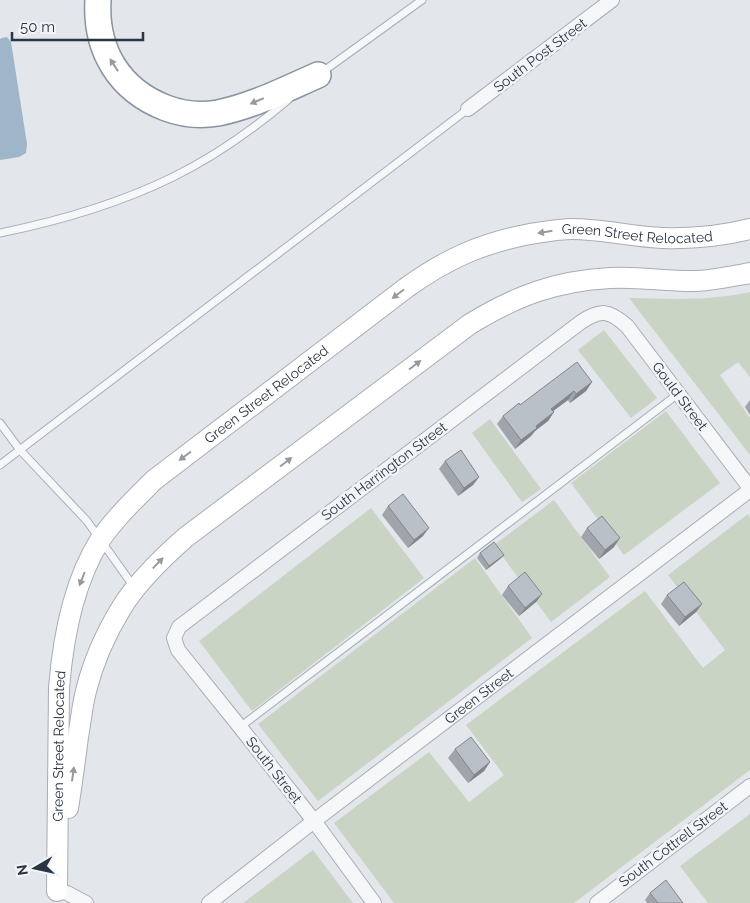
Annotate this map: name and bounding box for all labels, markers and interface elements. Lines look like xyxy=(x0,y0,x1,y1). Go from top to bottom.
scale bar xyxy=(12,10,144,42)
street label: South Post Street xyxy=(490,15,590,95)
text: 50 m xyxy=(20,18,55,36)
one-way arrow xyxy=(109,59,119,72)
one-way arrow xyxy=(249,97,264,105)
street label: Green Street Relocated xyxy=(561,221,714,246)
one-way arrow xyxy=(537,228,553,236)
one-way arrow xyxy=(391,289,405,299)
street label: Green Street Relocated xyxy=(201,342,331,447)
one-way arrow xyxy=(408,359,421,370)
street label: Gould Street xyxy=(649,359,711,434)
street label: South Harrington Street xyxy=(318,419,450,523)
one-way arrow xyxy=(179,451,192,462)
one-way arrow xyxy=(279,457,292,468)
one-way arrow xyxy=(152,557,164,569)
one-way arrow xyxy=(78,572,86,587)
street label: Green Street xyxy=(441,665,516,727)
street label: Green Street Relocated xyxy=(50,670,69,822)
street label: South Street xyxy=(243,733,305,807)
one-way arrow xyxy=(69,765,77,781)
street label: South Cottrell Street xyxy=(616,798,730,890)
north arrow xyxy=(10,843,60,893)
text: N xyxy=(13,864,31,877)

